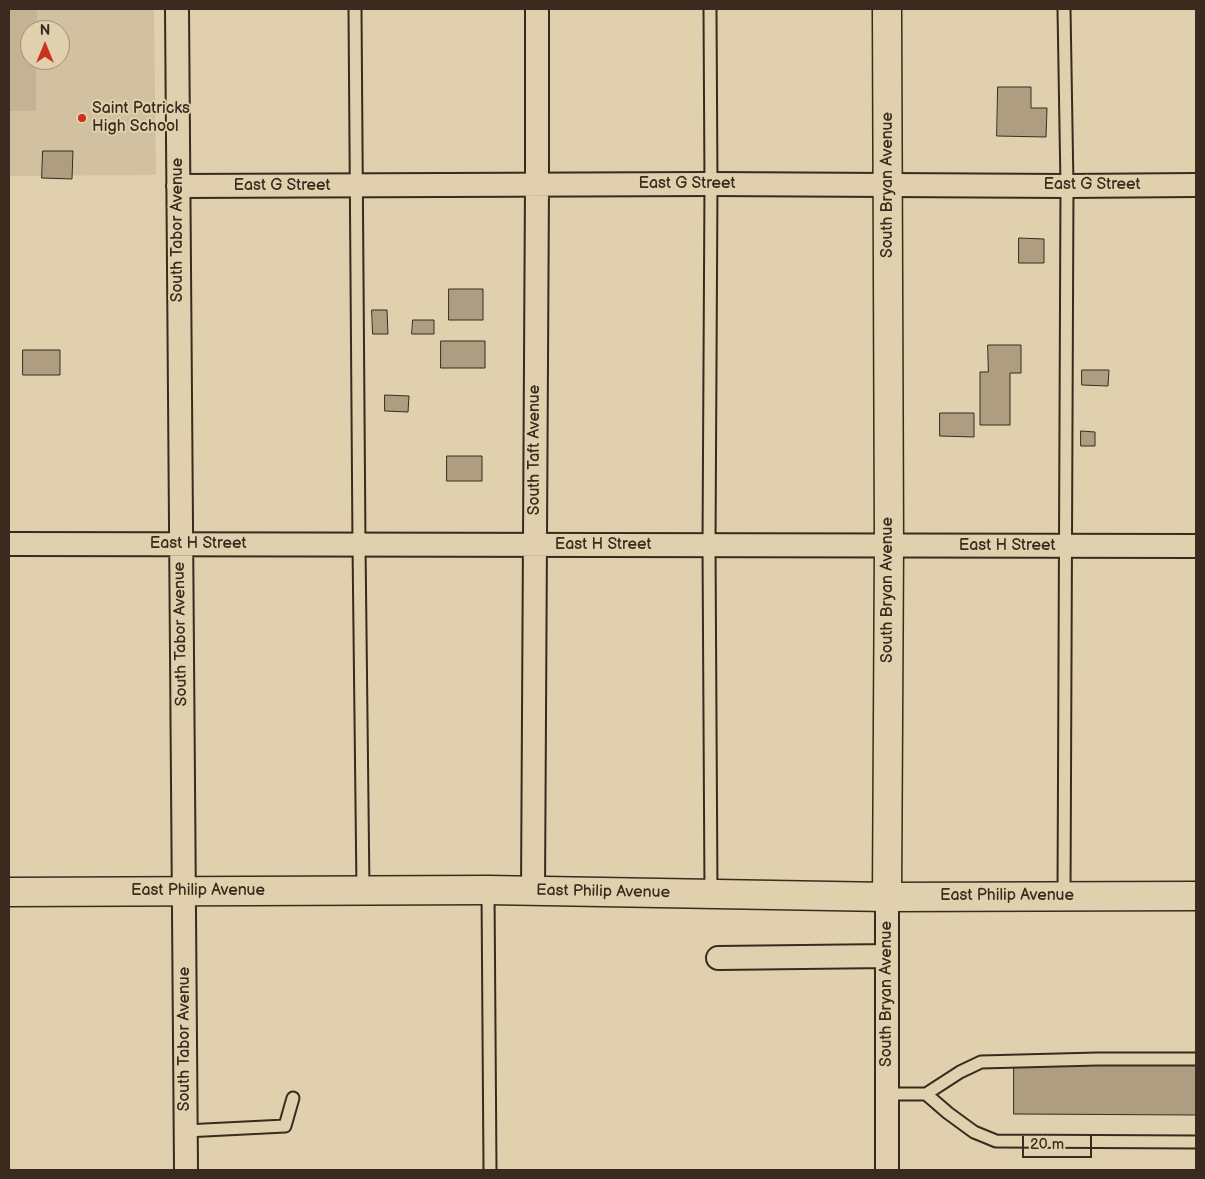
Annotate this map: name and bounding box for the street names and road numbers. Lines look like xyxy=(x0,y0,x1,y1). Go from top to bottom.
street label: South Bryan Avenue xyxy=(878,112,898,258)
street label: South Tabor Avenue xyxy=(168,158,188,302)
street label: East G Street xyxy=(638,174,736,194)
street label: East G Street xyxy=(1043,175,1141,195)
street label: East G Street xyxy=(233,176,331,196)
street label: South Taft Avenue xyxy=(525,385,545,515)
street label: South Bryan Avenue xyxy=(878,517,898,663)
street label: East H Street xyxy=(150,534,246,554)
street label: East H Street xyxy=(555,535,651,555)
street label: East H Street xyxy=(959,536,1055,556)
street label: South Tabor Avenue xyxy=(170,562,192,706)
street label: East Philip Avenue xyxy=(131,881,265,901)
street label: East Philip Avenue xyxy=(536,881,670,903)
street label: East Philip Avenue xyxy=(940,886,1074,906)
street label: South Bryan Avenue xyxy=(877,921,897,1067)
street label: South Tabor Avenue xyxy=(175,967,195,1111)

